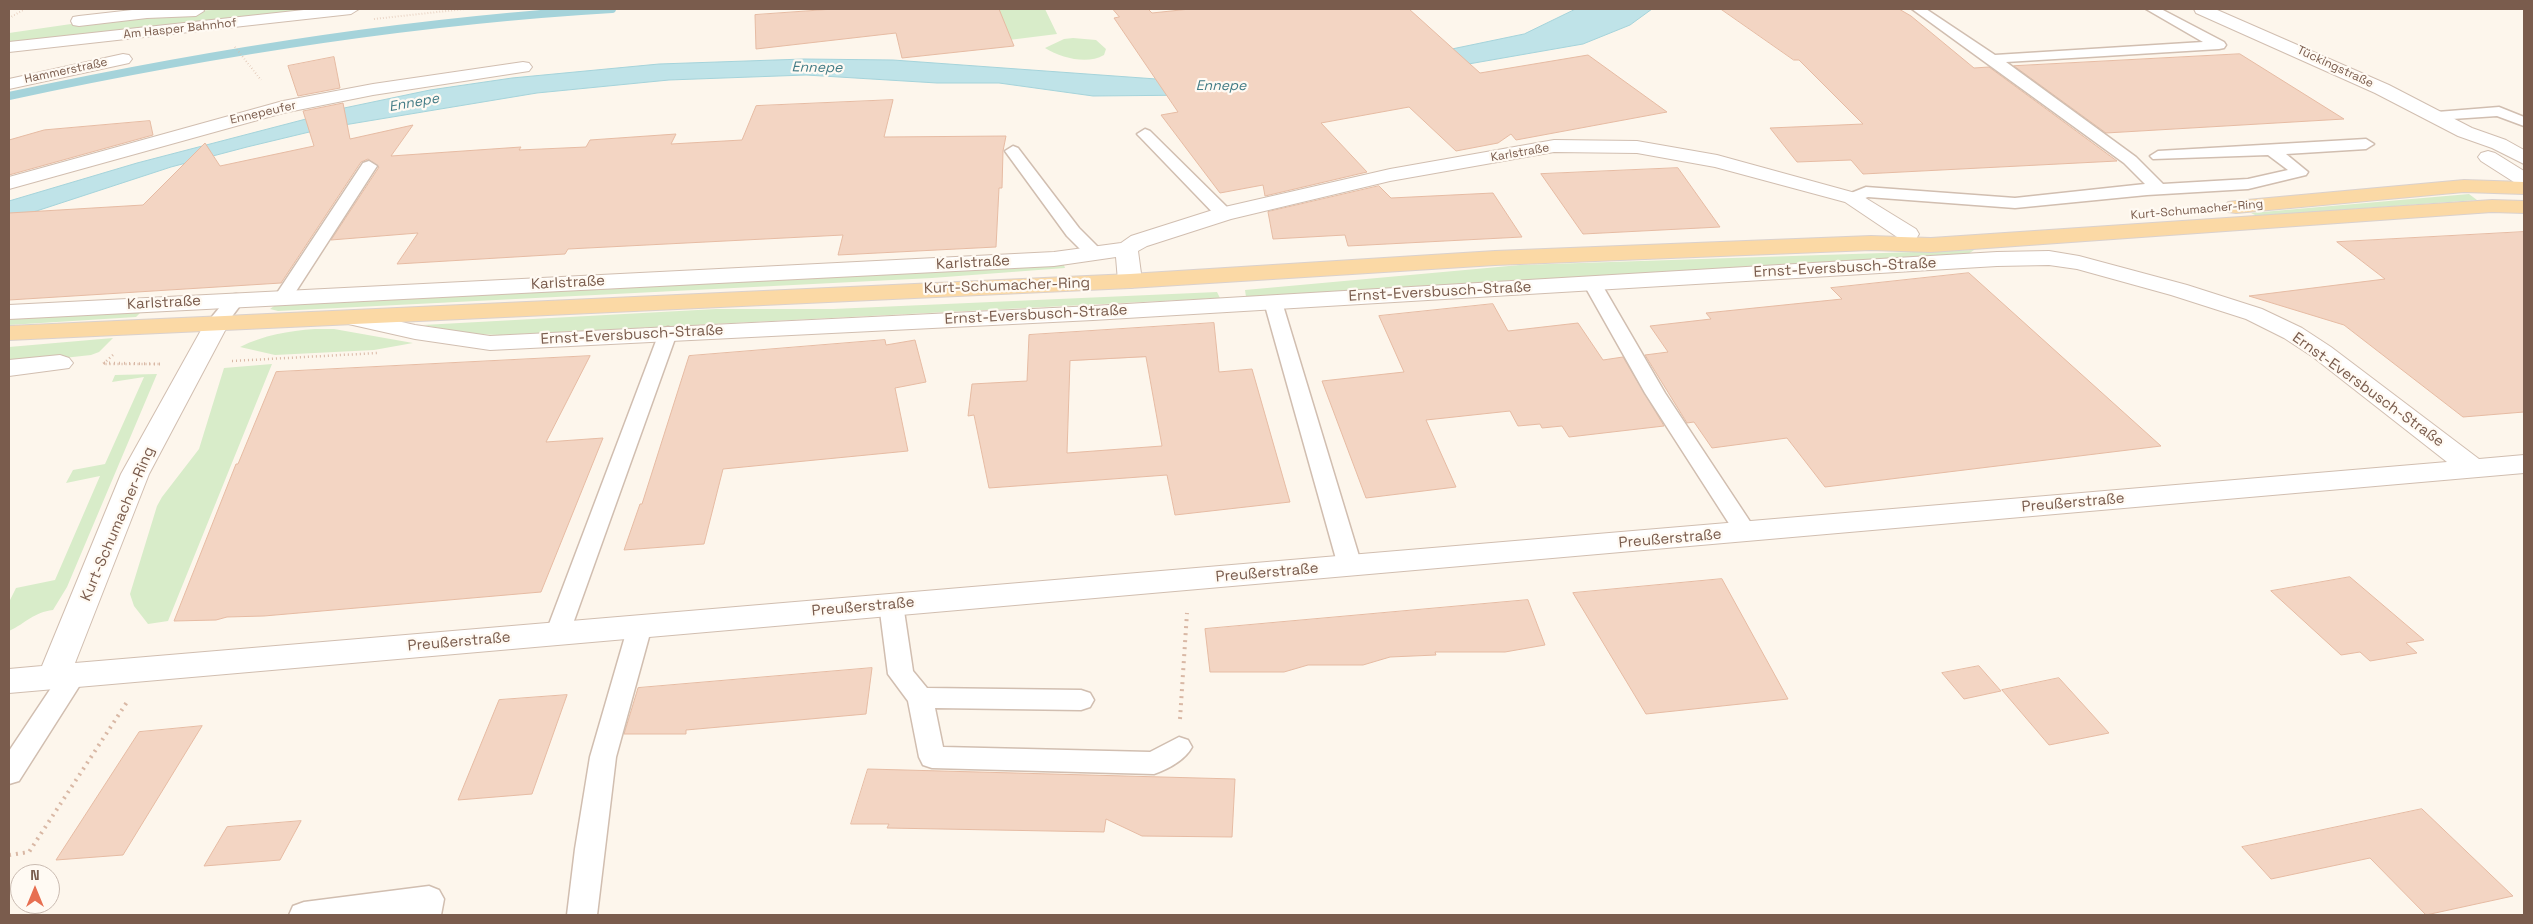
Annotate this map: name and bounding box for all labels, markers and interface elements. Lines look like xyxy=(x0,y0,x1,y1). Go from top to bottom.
street label: Am Hasper Bahnhof xyxy=(123,16,237,42)
street label: Tückingstraße xyxy=(2294,43,2376,91)
street label: Hammerstraße xyxy=(23,55,109,87)
water label: Ennepe xyxy=(792,59,842,77)
water label: Ennepe xyxy=(1196,78,1246,94)
water label: Ennepe xyxy=(388,90,440,116)
street label: Ennepeufer xyxy=(229,98,297,128)
street label: Karlstraße xyxy=(1490,141,1550,165)
street label: Kurt-Schumacher-Ring xyxy=(2130,197,2264,223)
street label: Karlstraße xyxy=(936,252,1010,274)
street label: Ernst-Eversbusch-Straße xyxy=(1753,254,1937,282)
street label: Karlstraße xyxy=(531,272,605,294)
street label: Kurt-Schumacher-Ring xyxy=(924,274,1090,298)
street label: Ernst-Eversbusch-Straße xyxy=(1348,278,1532,306)
street label: Karlstraße xyxy=(127,292,201,314)
street label: Ernst-Eversbusch-Straße xyxy=(944,301,1128,329)
street label: Ernst-Eversbusch-Straße xyxy=(540,321,724,349)
street label: Ernst-Eversbusch-Straße xyxy=(2289,329,2447,451)
street label: Kurt-Schumacher-Ring xyxy=(77,444,159,604)
street label: Preußerstraße xyxy=(2021,490,2125,516)
street label: Preußerstraße xyxy=(1618,526,1722,552)
street label: Preußerstraße xyxy=(1215,560,1319,586)
street label: Preußerstraße xyxy=(811,594,915,620)
street label: Preußerstraße xyxy=(407,629,511,655)
north arrow xyxy=(10,864,60,914)
text: N xyxy=(30,866,40,884)

